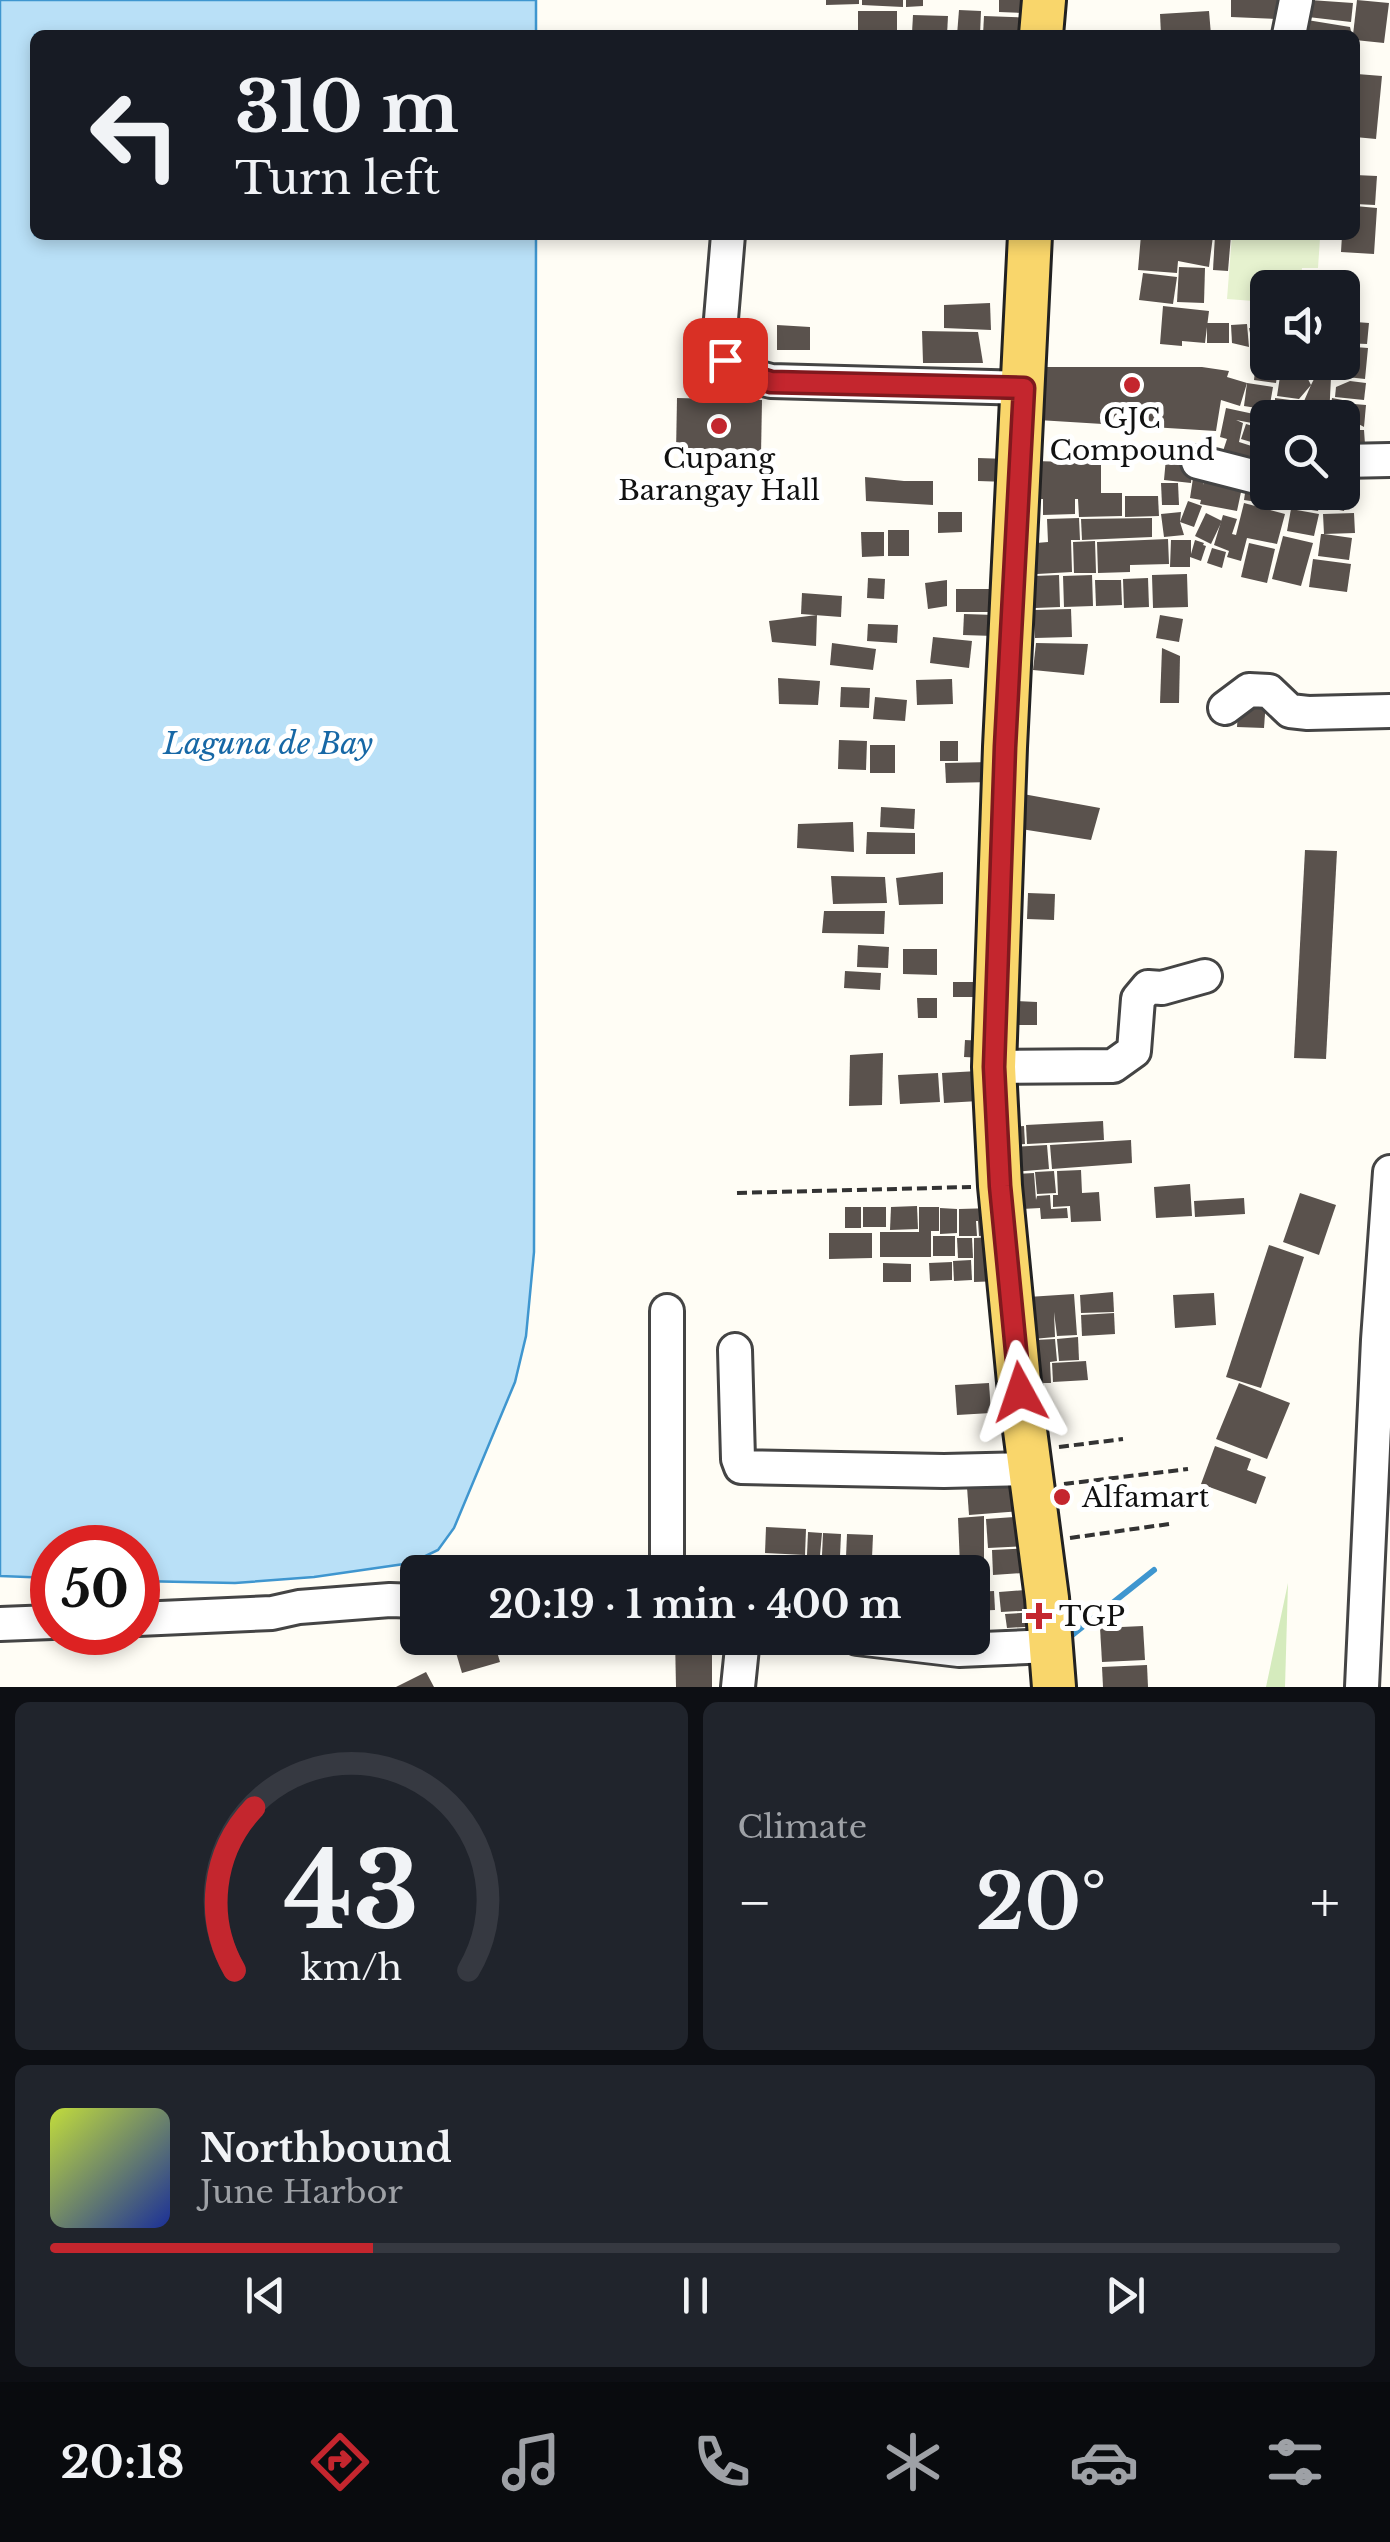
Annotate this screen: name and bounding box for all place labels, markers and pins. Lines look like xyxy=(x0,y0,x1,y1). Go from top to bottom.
pin xyxy=(683,318,768,403)
marker: GJC Compound xyxy=(1121,374,1143,396)
place label: GJC Compound xyxy=(1049,401,1215,468)
marker: Cupang Barangay Hall xyxy=(708,415,730,437)
place label: Cupang Barangay Hall xyxy=(618,441,820,508)
place label: Alfamart xyxy=(1081,1480,1210,1515)
marker: Alfamart xyxy=(1051,1486,1073,1508)
place label: TGP xyxy=(1059,1599,1125,1634)
marker: TGP xyxy=(1028,1605,1050,1627)

